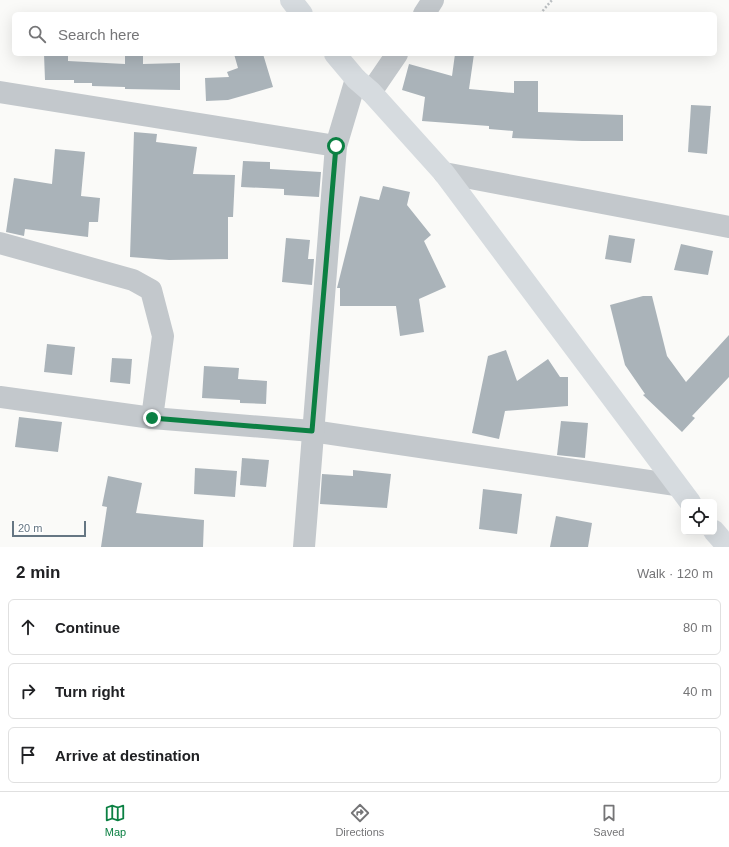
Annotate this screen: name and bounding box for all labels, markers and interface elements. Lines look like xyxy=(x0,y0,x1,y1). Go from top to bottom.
search box xyxy=(12,12,717,56)
icon: search xyxy=(26,23,48,45)
text: Search here xyxy=(58,26,140,43)
route start xyxy=(327,137,345,155)
route end xyxy=(143,409,161,427)
map controls xyxy=(681,499,717,535)
button: locate xyxy=(681,499,717,535)
scale bar xyxy=(12,519,86,538)
text: 20 m xyxy=(18,522,42,534)
text: 2 min xyxy=(16,563,60,582)
text: Walk · 120 m xyxy=(637,566,713,581)
icon: ahead xyxy=(17,616,39,638)
text: Continue xyxy=(55,619,120,636)
text: 80 m xyxy=(683,620,712,635)
icon: right xyxy=(17,680,39,702)
text: Turn right xyxy=(55,683,125,700)
text: 40 m xyxy=(683,684,712,699)
icon: arrive xyxy=(17,744,39,766)
text: Arrive at destination xyxy=(55,747,200,764)
tab: Map xyxy=(104,802,126,838)
tab: Directions xyxy=(335,802,384,838)
tab: Saved xyxy=(593,802,624,838)

